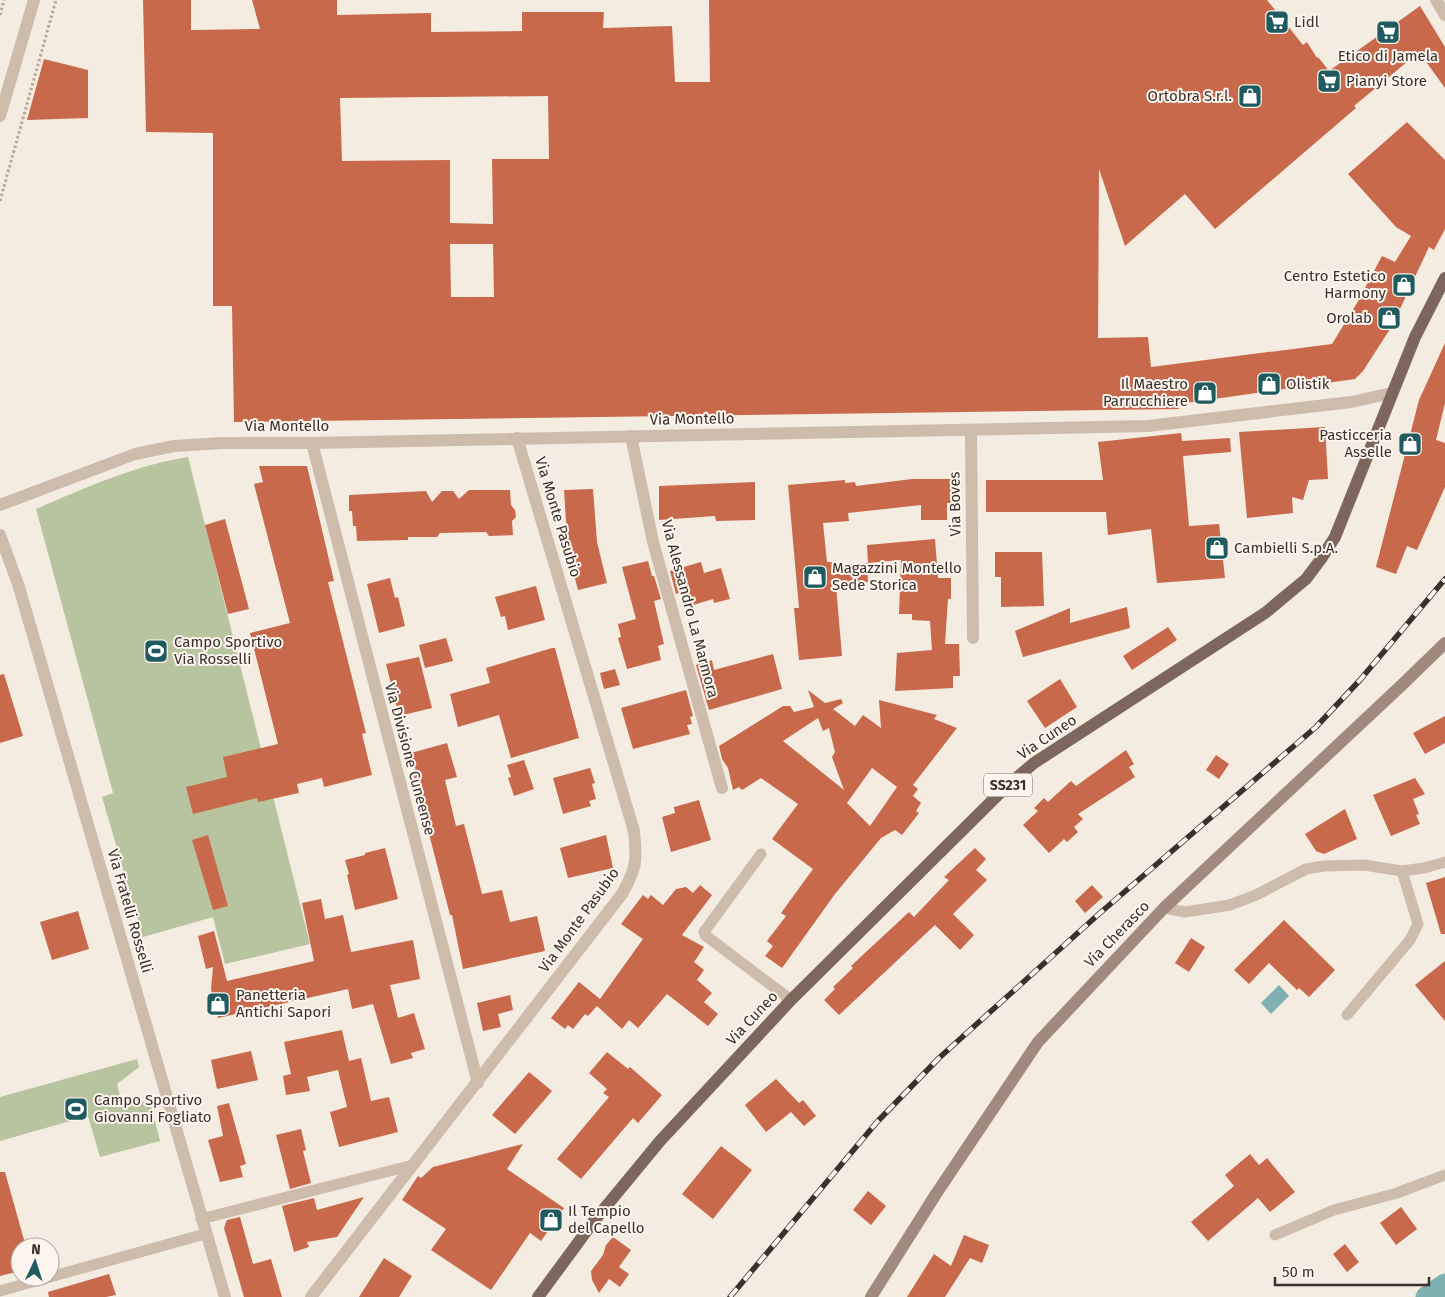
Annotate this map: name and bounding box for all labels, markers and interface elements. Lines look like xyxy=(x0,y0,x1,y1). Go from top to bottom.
supermarket icon: Lidl xyxy=(1264,9,1290,35)
place label: Lidl xyxy=(1294,13,1320,31)
supermarket icon: Etico di Jamela xyxy=(1375,19,1401,45)
place label: Etico di Jamela xyxy=(1338,47,1438,65)
supermarket icon: Pianyi Store xyxy=(1316,68,1342,94)
place label: Pianyi Store xyxy=(1346,72,1427,90)
shop icon: Ortobra S.r.l. xyxy=(1237,83,1263,109)
place label: Ortobra S.r.l. xyxy=(1148,87,1232,105)
place label: Centro Estetico Harmony xyxy=(1284,267,1387,302)
shop icon: Centro Estetico Harmony xyxy=(1391,272,1417,298)
shop icon: Orolab xyxy=(1376,305,1402,331)
place label: Orolab xyxy=(1326,309,1372,327)
shop icon: Olistik xyxy=(1256,371,1282,397)
place label: Il Maestro Parrucchiere xyxy=(1103,375,1188,410)
place label: Olistik xyxy=(1286,375,1330,393)
shop icon: Il Maestro Parrucchiere xyxy=(1192,380,1218,406)
street label: Via Montello xyxy=(649,409,735,429)
street label: Via Montello xyxy=(245,417,329,435)
place label: Pasticceria Asselle xyxy=(1319,426,1392,461)
shop icon: Pasticceria Asselle xyxy=(1397,431,1423,457)
street label: Via Monte Pasubio xyxy=(531,455,585,579)
street label: Via Boves xyxy=(945,471,965,537)
street label: Via Alessandro La Marmora xyxy=(658,518,722,700)
shop icon: Cambielli S.p.A. xyxy=(1204,535,1230,561)
place label: Cambielli S.p.A. xyxy=(1234,539,1338,557)
place label: Magazzini Montello Sede Storica xyxy=(832,559,962,594)
shop icon: Magazzini Montello Sede Storica xyxy=(802,564,828,590)
place label: Campo Sportivo Via Rosselli xyxy=(174,633,282,668)
sports icon: Campo Sportivo Via Rosselli xyxy=(143,638,169,664)
street label: Via Divisione Cuneense xyxy=(381,681,439,837)
street label: Via Cuneo xyxy=(1014,711,1080,763)
road number: SS231 xyxy=(984,774,1032,796)
street label: Via Fratelli Rosselli xyxy=(104,847,156,975)
street label: Via Monte Pasubio xyxy=(535,864,623,976)
street label: Via Cherasco xyxy=(1081,897,1153,971)
place label: Panetteria Antichi Sapori xyxy=(236,986,331,1021)
street label: Via Cuneo xyxy=(722,987,782,1049)
shop icon: Panetteria Antichi Sapori xyxy=(205,991,231,1017)
place label: Campo Sportivo Giovanni Fogliato xyxy=(94,1091,212,1126)
sports icon: Campo Sportivo Giovanni Fogliato xyxy=(63,1096,89,1122)
place label: Il Tempio del Capello xyxy=(568,1202,645,1237)
shop icon: Il Tempio del Capello xyxy=(538,1207,564,1233)
north arrow xyxy=(10,1237,60,1287)
text: N xyxy=(31,1241,41,1258)
scale bar xyxy=(1275,1254,1429,1286)
text: 50 m xyxy=(1282,1263,1315,1281)

